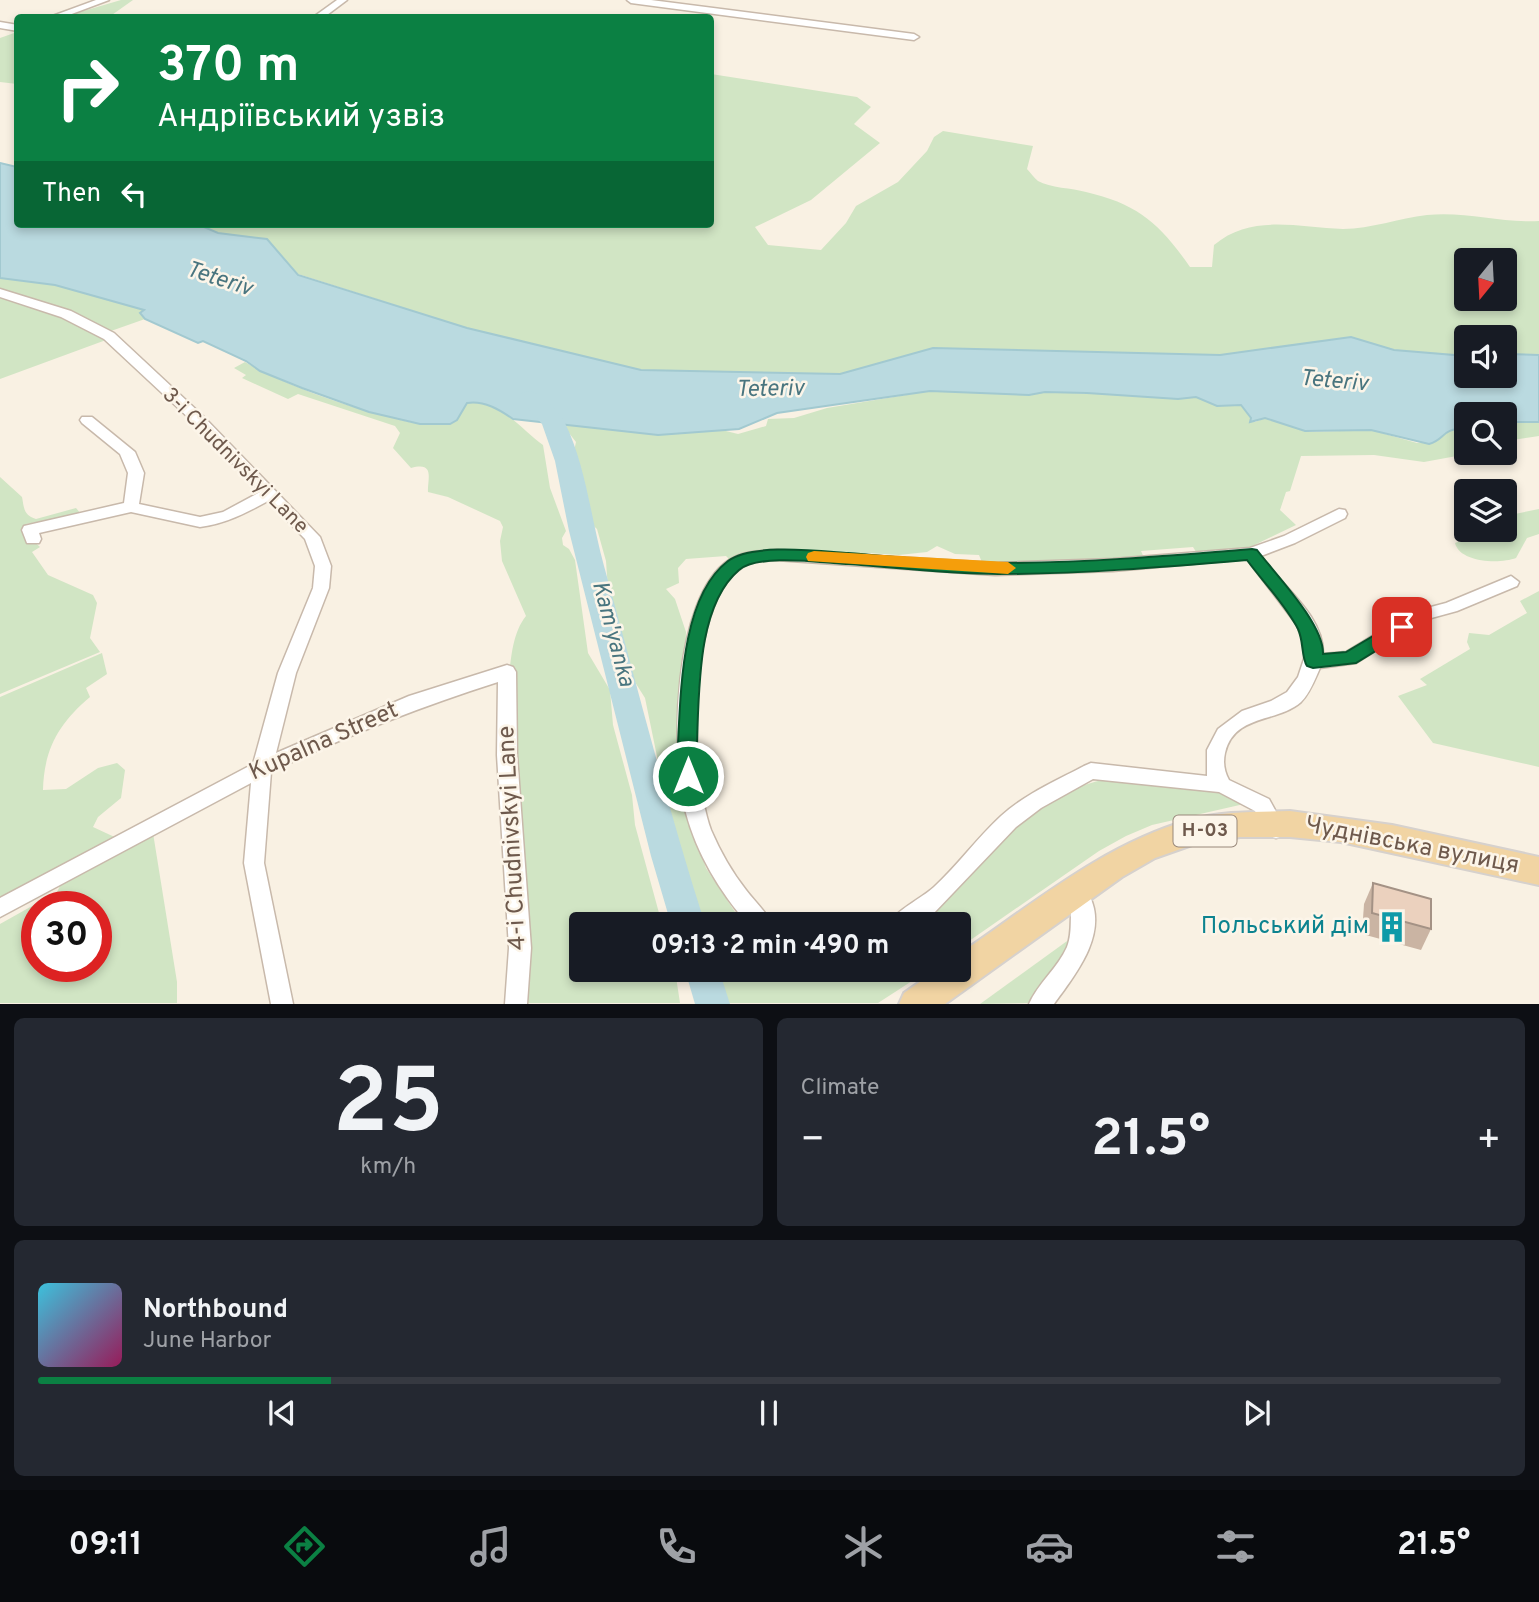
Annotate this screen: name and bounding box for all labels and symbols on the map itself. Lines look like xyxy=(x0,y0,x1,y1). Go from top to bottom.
north arrow xyxy=(1454,248,1517,312)
water label: Teteriv xyxy=(182,256,257,305)
water label: Teteriv xyxy=(1299,365,1371,400)
water label: Teteriv xyxy=(736,375,806,405)
street label: 3-i Chudnivskyi Lane xyxy=(156,382,314,540)
water label: Kam'yanka xyxy=(584,578,640,690)
pin xyxy=(1372,597,1432,657)
street label: Kupalna Street xyxy=(245,696,403,788)
street label: 4-i Chudnivskyi Lane xyxy=(492,725,534,951)
position arrow xyxy=(651,739,725,813)
street label: Чуднівська вулиця xyxy=(1302,811,1522,881)
road number: Н-03 xyxy=(1174,816,1236,846)
speed limit sign: 30 xyxy=(21,891,112,982)
building icon: Польський дім xyxy=(1375,910,1409,944)
place label: Польський дім xyxy=(1201,912,1369,942)

